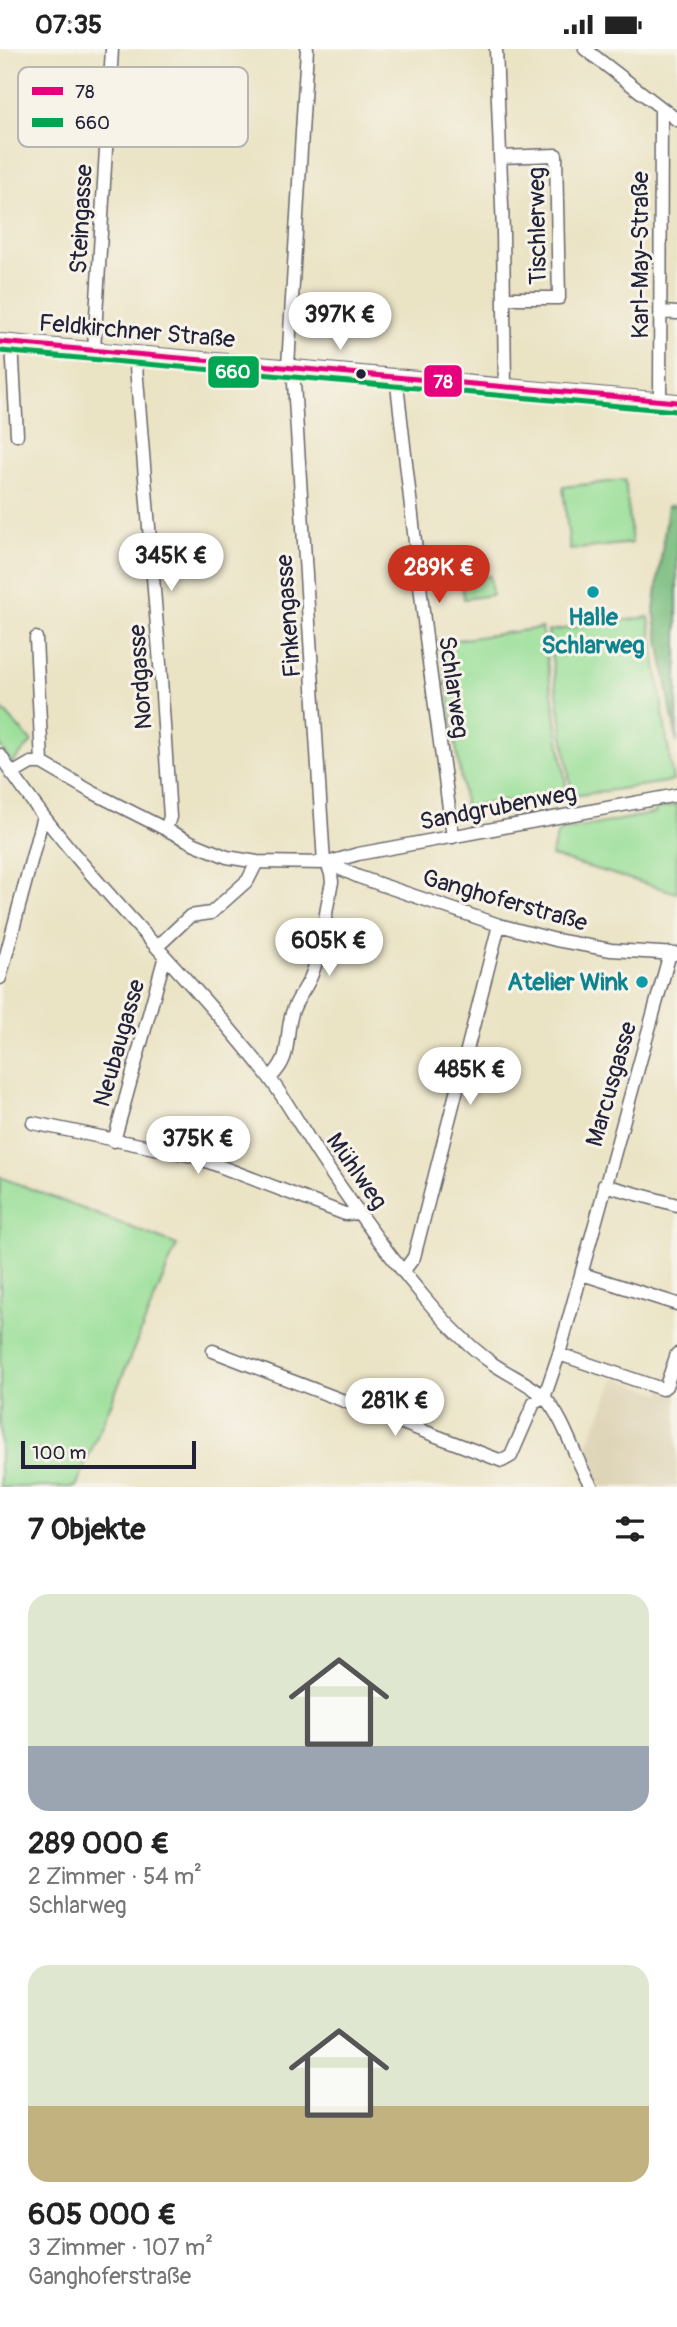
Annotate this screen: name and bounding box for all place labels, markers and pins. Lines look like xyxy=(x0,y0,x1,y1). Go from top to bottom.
pin: 397K € xyxy=(283,293,397,352)
unlabelled marker xyxy=(354,367,368,381)
pin: 345K € xyxy=(114,533,228,593)
pin: 289K € xyxy=(382,545,496,605)
marker: Halle Schlarweg xyxy=(585,584,601,600)
place label: Halle Schlarweg xyxy=(542,603,644,660)
pin: 605K € xyxy=(272,919,386,978)
place label: Atelier Wink xyxy=(507,968,629,997)
marker: Atelier Wink xyxy=(634,974,650,990)
pin: 485K € xyxy=(413,1047,527,1107)
pin: 375K € xyxy=(141,1117,255,1176)
pin: 281K € xyxy=(338,1379,452,1438)

